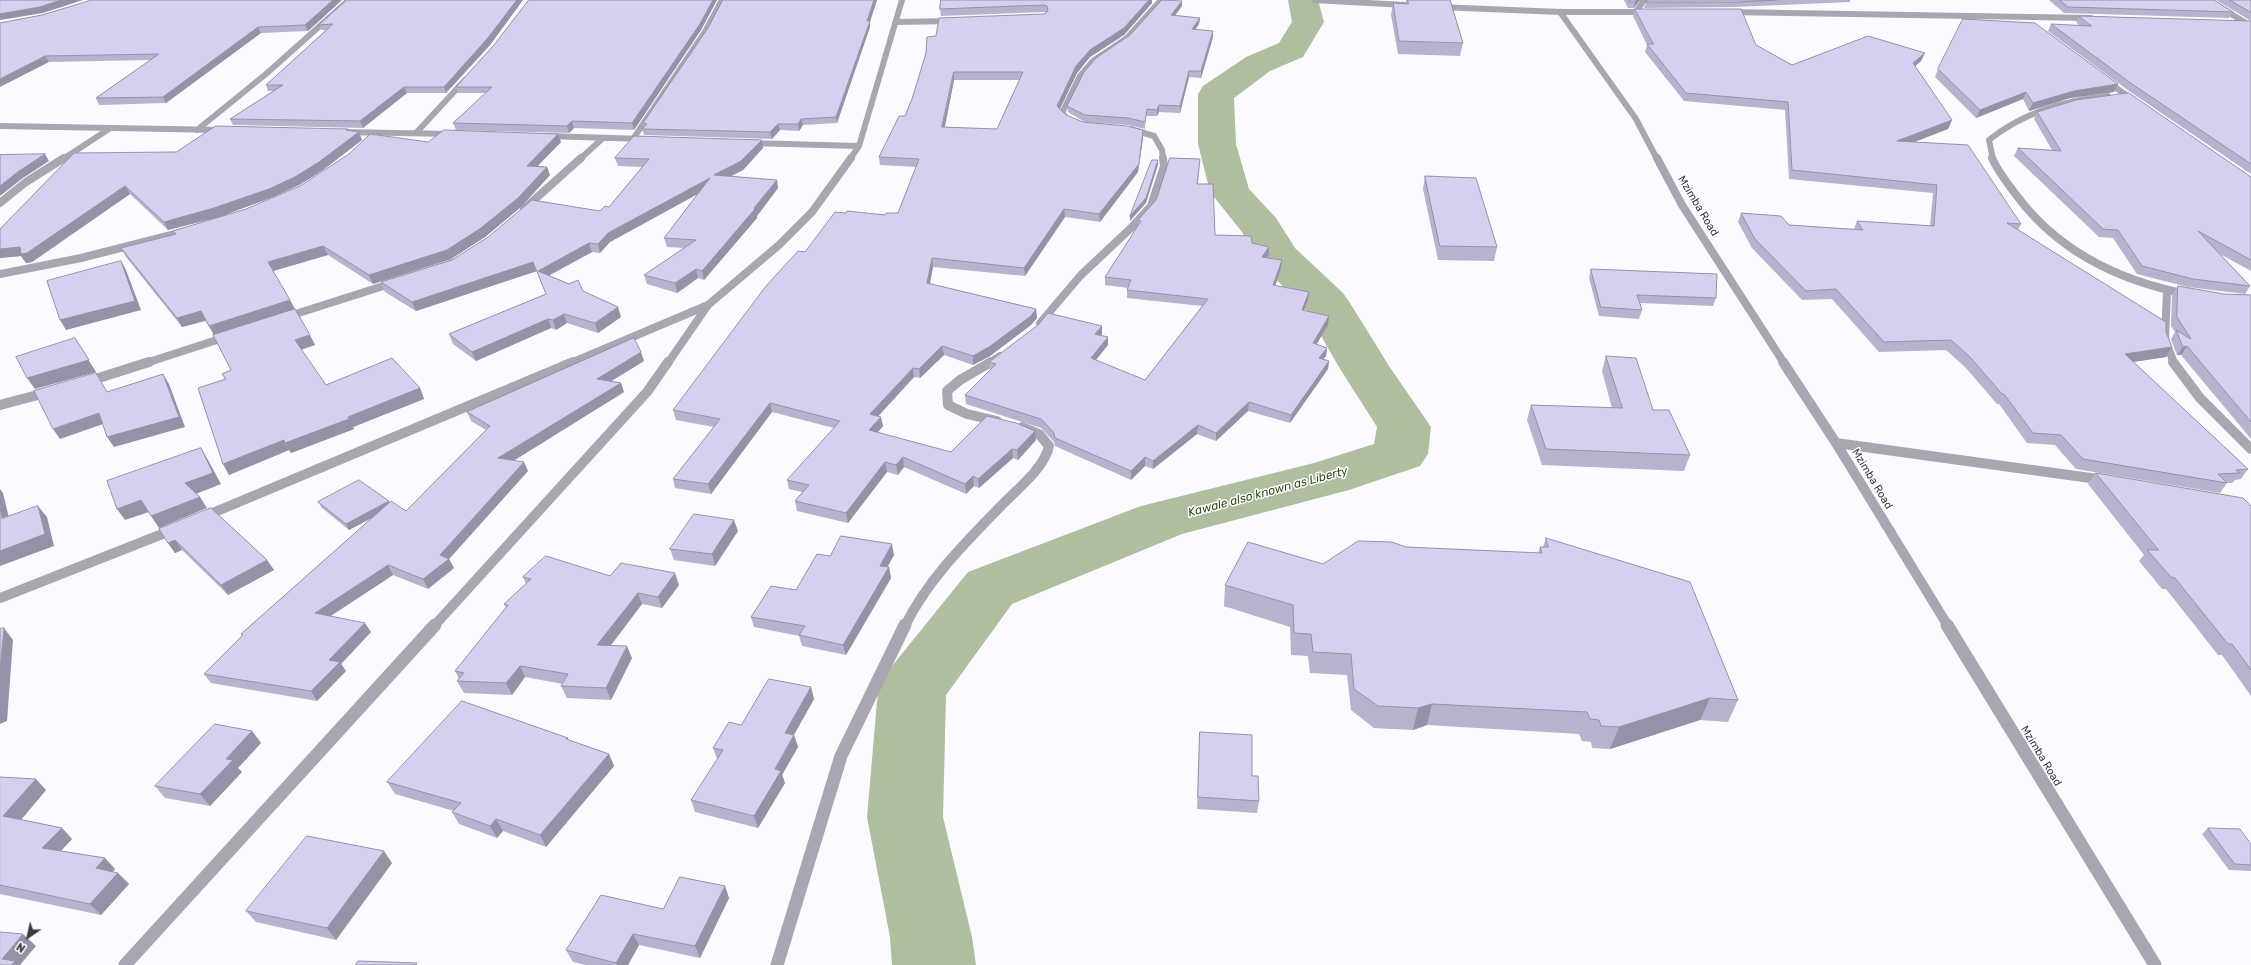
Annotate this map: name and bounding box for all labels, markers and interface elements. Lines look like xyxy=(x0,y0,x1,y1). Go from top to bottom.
street label: Mzimba Road xyxy=(1675,173,1721,239)
street label: Mzimba Road xyxy=(1849,446,1895,512)
water label: Kawale also known as Liberty xyxy=(1187,464,1349,520)
street label: Mzimba Road xyxy=(2018,723,2064,789)
north arrow xyxy=(8,917,48,957)
text: N xyxy=(14,940,28,955)

